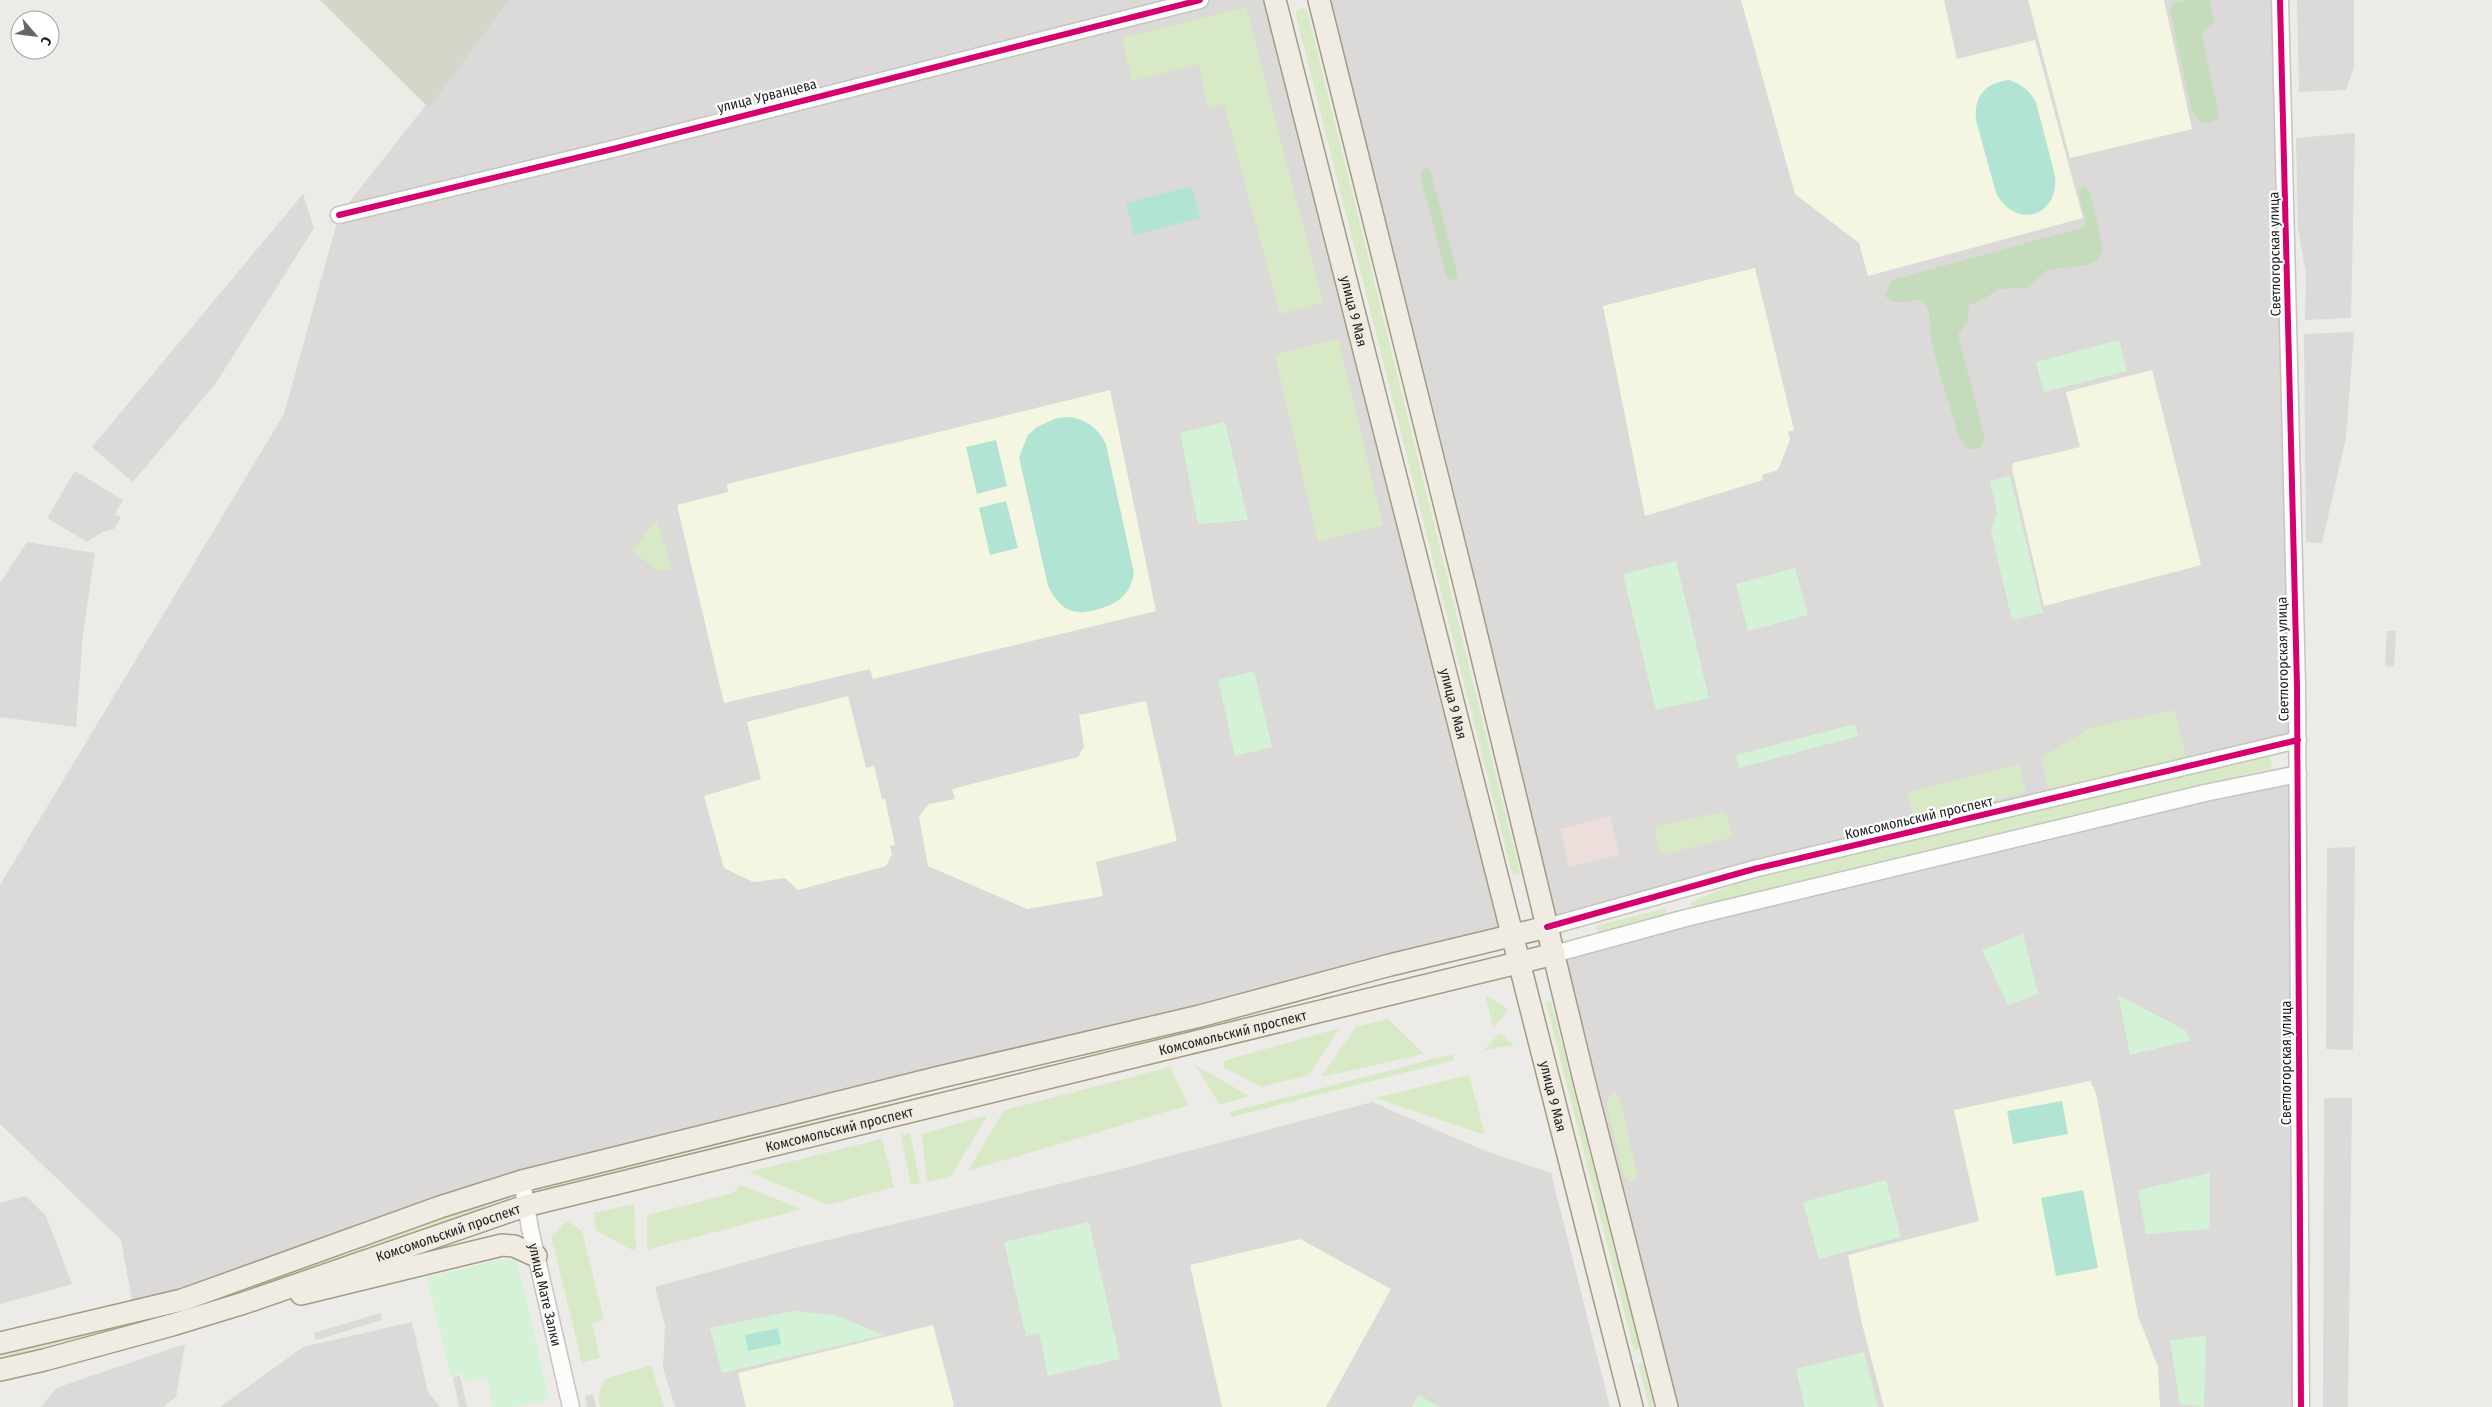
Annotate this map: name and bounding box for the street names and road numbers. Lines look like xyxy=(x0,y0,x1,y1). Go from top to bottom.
street label: улица Урванцева xyxy=(716,75,819,117)
street label: Светлогорская улица xyxy=(2265,191,2285,316)
street label: улица 9 Мая xyxy=(1337,274,1371,348)
street label: Светлогорская улица xyxy=(2273,596,2293,721)
street label: улица 9 Мая xyxy=(1436,667,1471,741)
street label: Комсомольский проспект xyxy=(1843,793,1995,843)
street label: Светлогорская улица xyxy=(2278,1001,2295,1125)
street label: Комсомольский проспект xyxy=(1157,1006,1309,1059)
street label: улица 9 Мая xyxy=(1536,1059,1570,1133)
street label: Комсомольский проспект xyxy=(764,1103,915,1155)
street label: Комсомольский проспект xyxy=(374,1200,523,1265)
street label: улица Мате Залки xyxy=(525,1241,565,1348)

